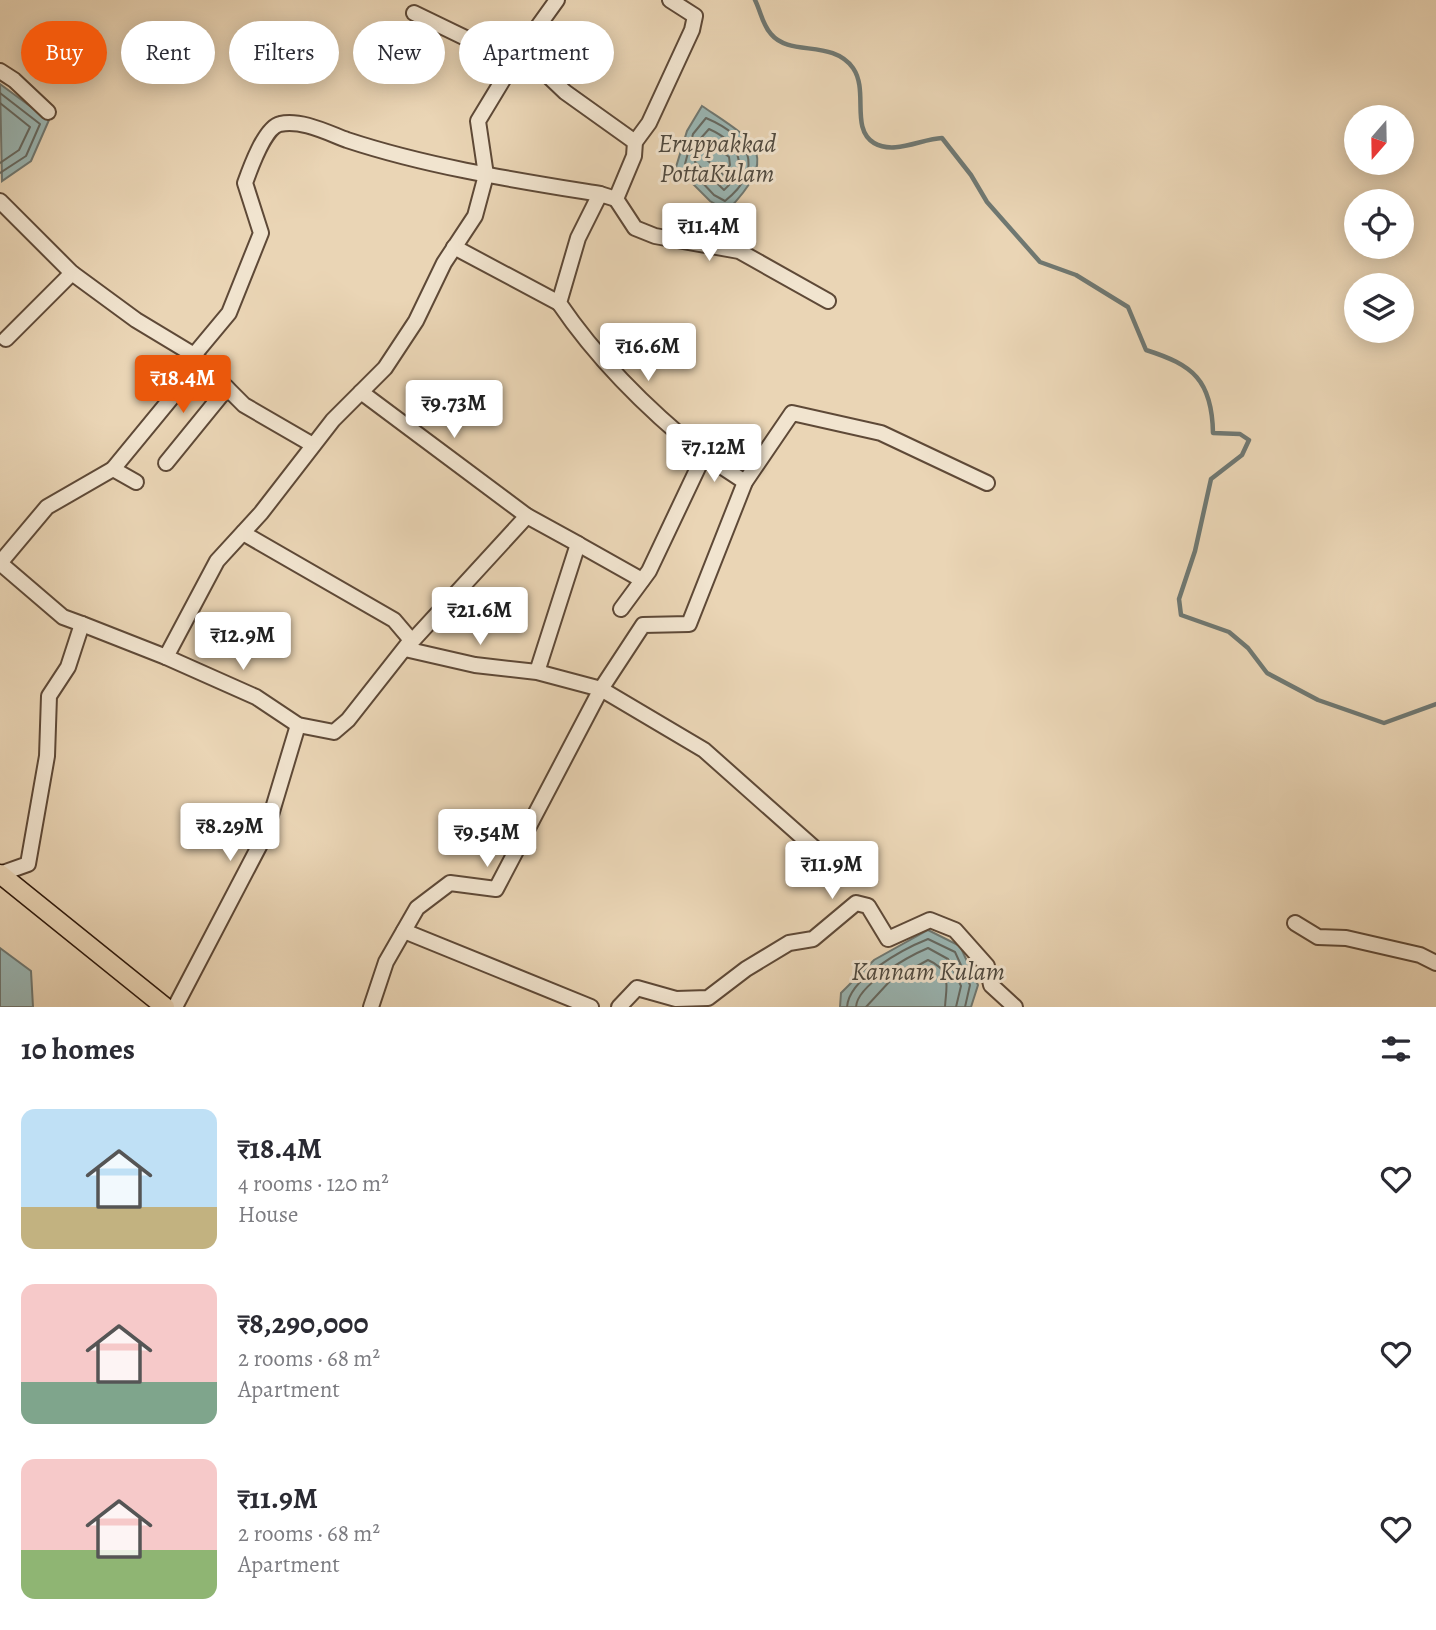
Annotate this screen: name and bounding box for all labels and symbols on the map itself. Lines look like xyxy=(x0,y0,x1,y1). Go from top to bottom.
north arrow xyxy=(1344,105,1414,175)
water label: Eruppakkad PottaKulam xyxy=(658,126,776,191)
pin: ₹11.4M xyxy=(652,204,766,263)
pin: ₹16.6M xyxy=(591,324,705,383)
pin: ₹18.4M xyxy=(126,356,240,415)
pin: ₹9.73M xyxy=(397,380,511,440)
pin: ₹7.12M xyxy=(657,424,771,484)
pin: ₹21.6M xyxy=(423,588,537,647)
pin: ₹12.9M xyxy=(186,612,300,672)
pin: ₹8.29M xyxy=(173,804,287,863)
pin: ₹9.54M xyxy=(430,810,544,869)
pin: ₹11.9M xyxy=(775,842,889,901)
water label: Kannam Kulam xyxy=(851,954,1005,989)

